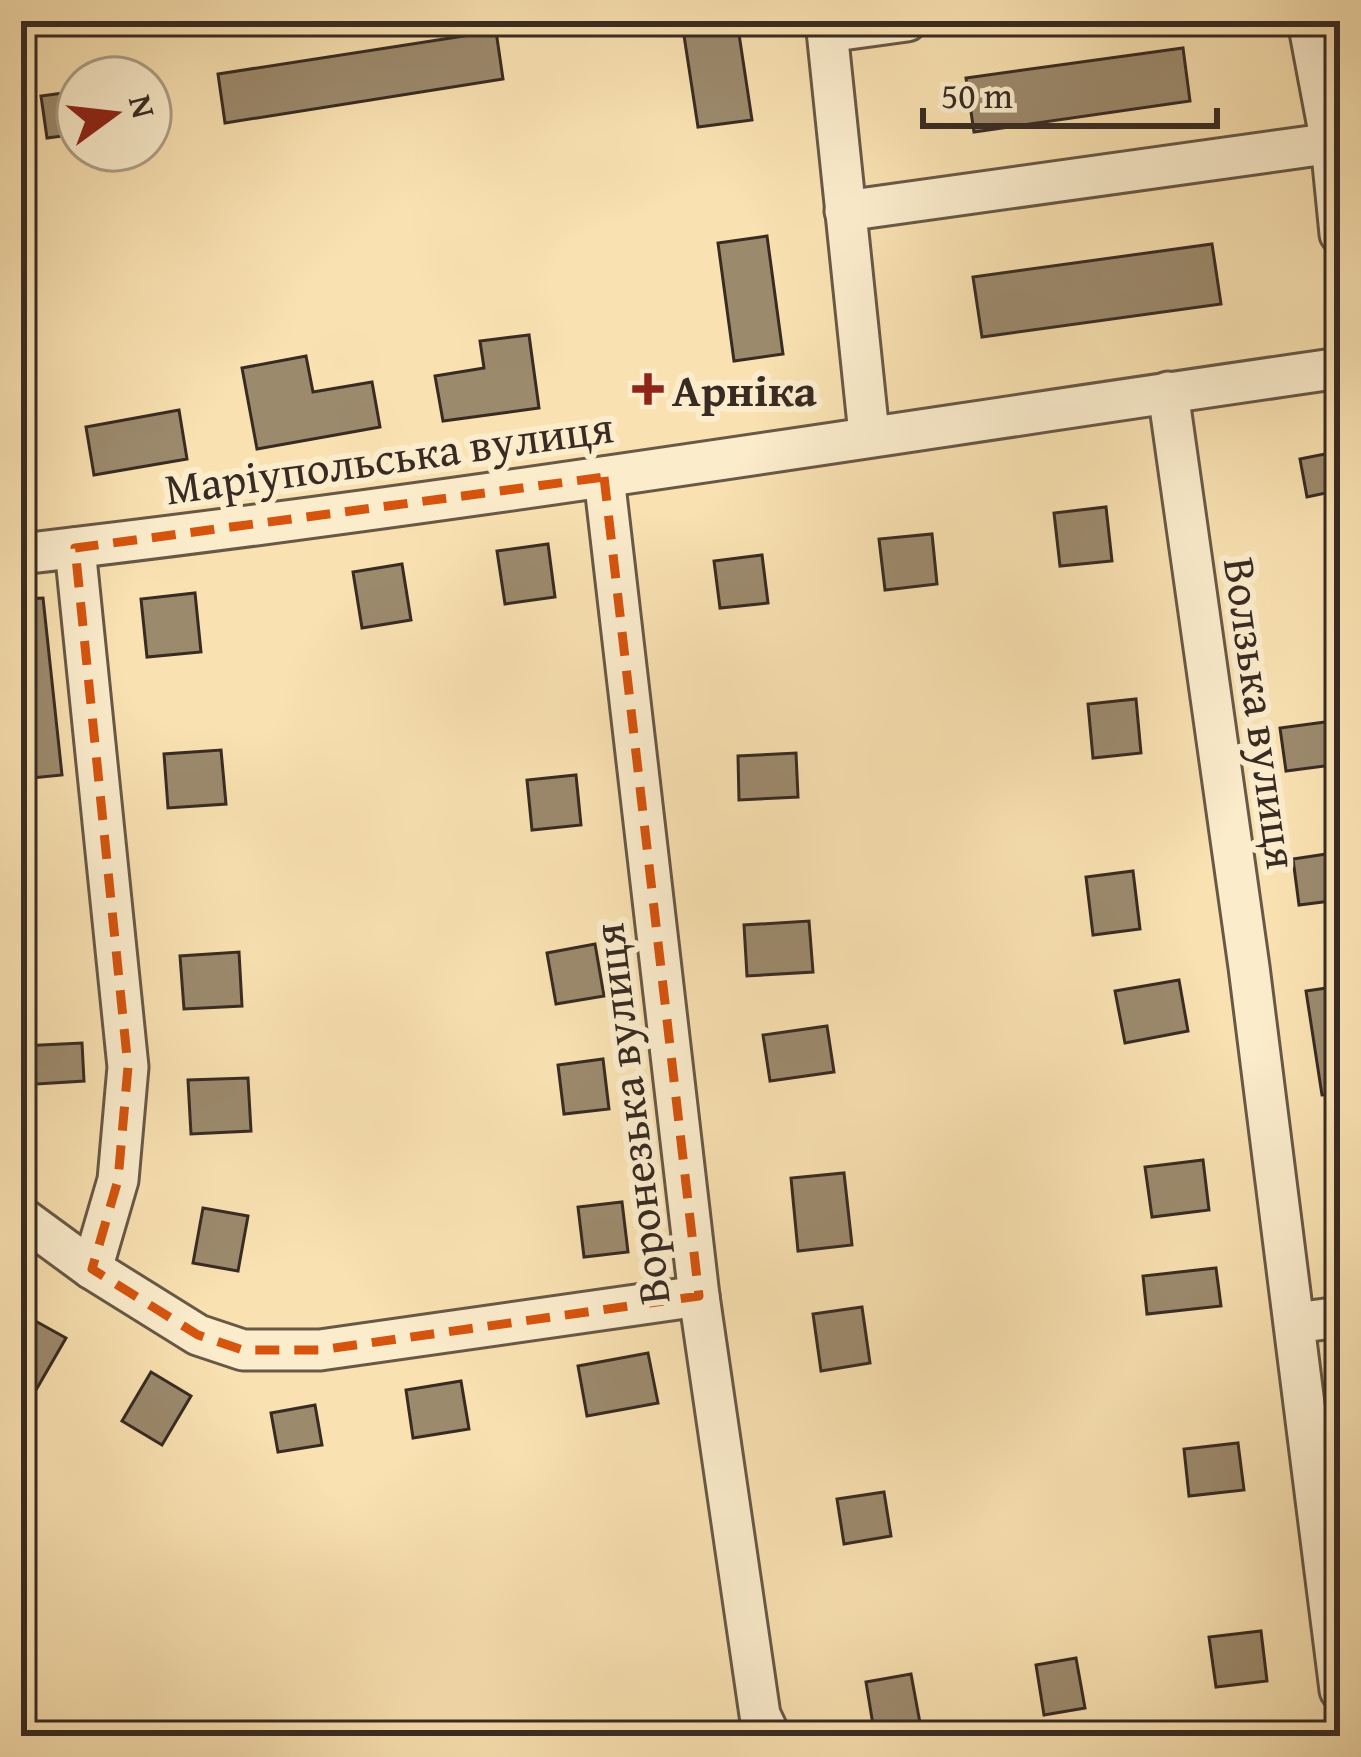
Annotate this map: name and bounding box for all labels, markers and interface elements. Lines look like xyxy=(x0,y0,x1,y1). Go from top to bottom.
north arrow xyxy=(54,54,174,174)
scale bar xyxy=(923,54,1217,128)
text: 50 m xyxy=(941,68,1013,121)
text: N xyxy=(117,89,169,123)
place label: Арніка xyxy=(672,357,817,422)
marker: Арніка xyxy=(635,376,661,402)
street label: Маріупольська вулиця xyxy=(161,393,617,521)
street label: Волзька вулиця xyxy=(1208,553,1316,873)
street label: Воронезька вулиця xyxy=(574,920,686,1308)

